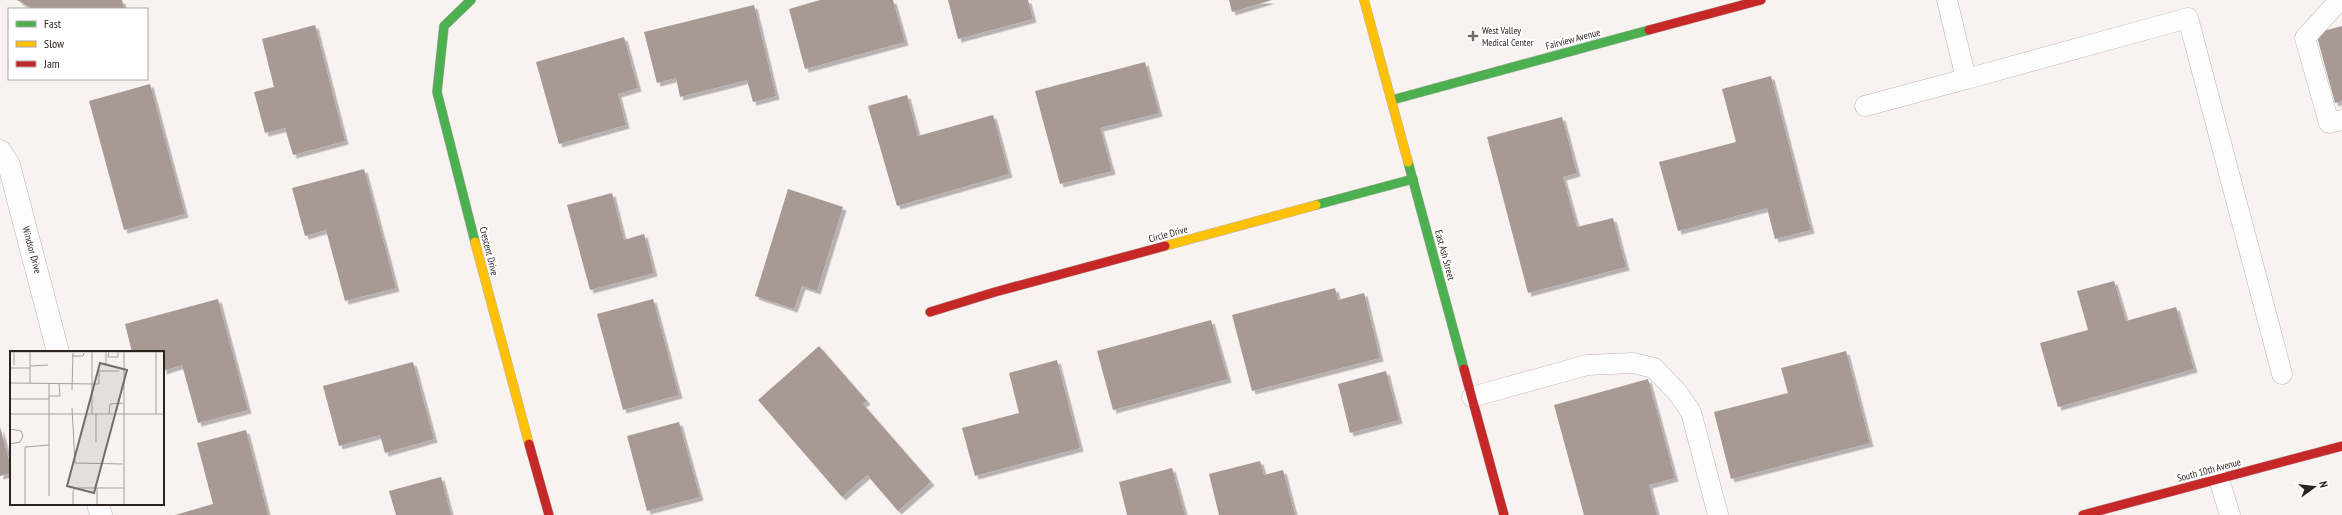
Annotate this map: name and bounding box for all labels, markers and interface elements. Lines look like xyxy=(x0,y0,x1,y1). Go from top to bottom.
legend xyxy=(8,8,148,80)
text: Fast xyxy=(44,16,62,31)
place label: West Valley Medical Center xyxy=(1482,24,1534,49)
street label: Fairview Avenue xyxy=(1544,25,1602,53)
marker: West Valley Medical Center xyxy=(1467,30,1479,42)
text: Slow xyxy=(44,36,65,51)
text: Jam xyxy=(43,56,60,71)
street label: Circle Drive xyxy=(1147,223,1189,245)
street label: Windsor Drive xyxy=(19,225,45,275)
street label: Crescent Drive xyxy=(477,225,501,277)
street label: East Ash Street xyxy=(1432,228,1458,282)
inset map xyxy=(10,351,164,505)
street label: South 10th Avenue xyxy=(2176,455,2242,485)
north arrow xyxy=(2294,467,2334,507)
text: N xyxy=(2316,480,2331,489)

